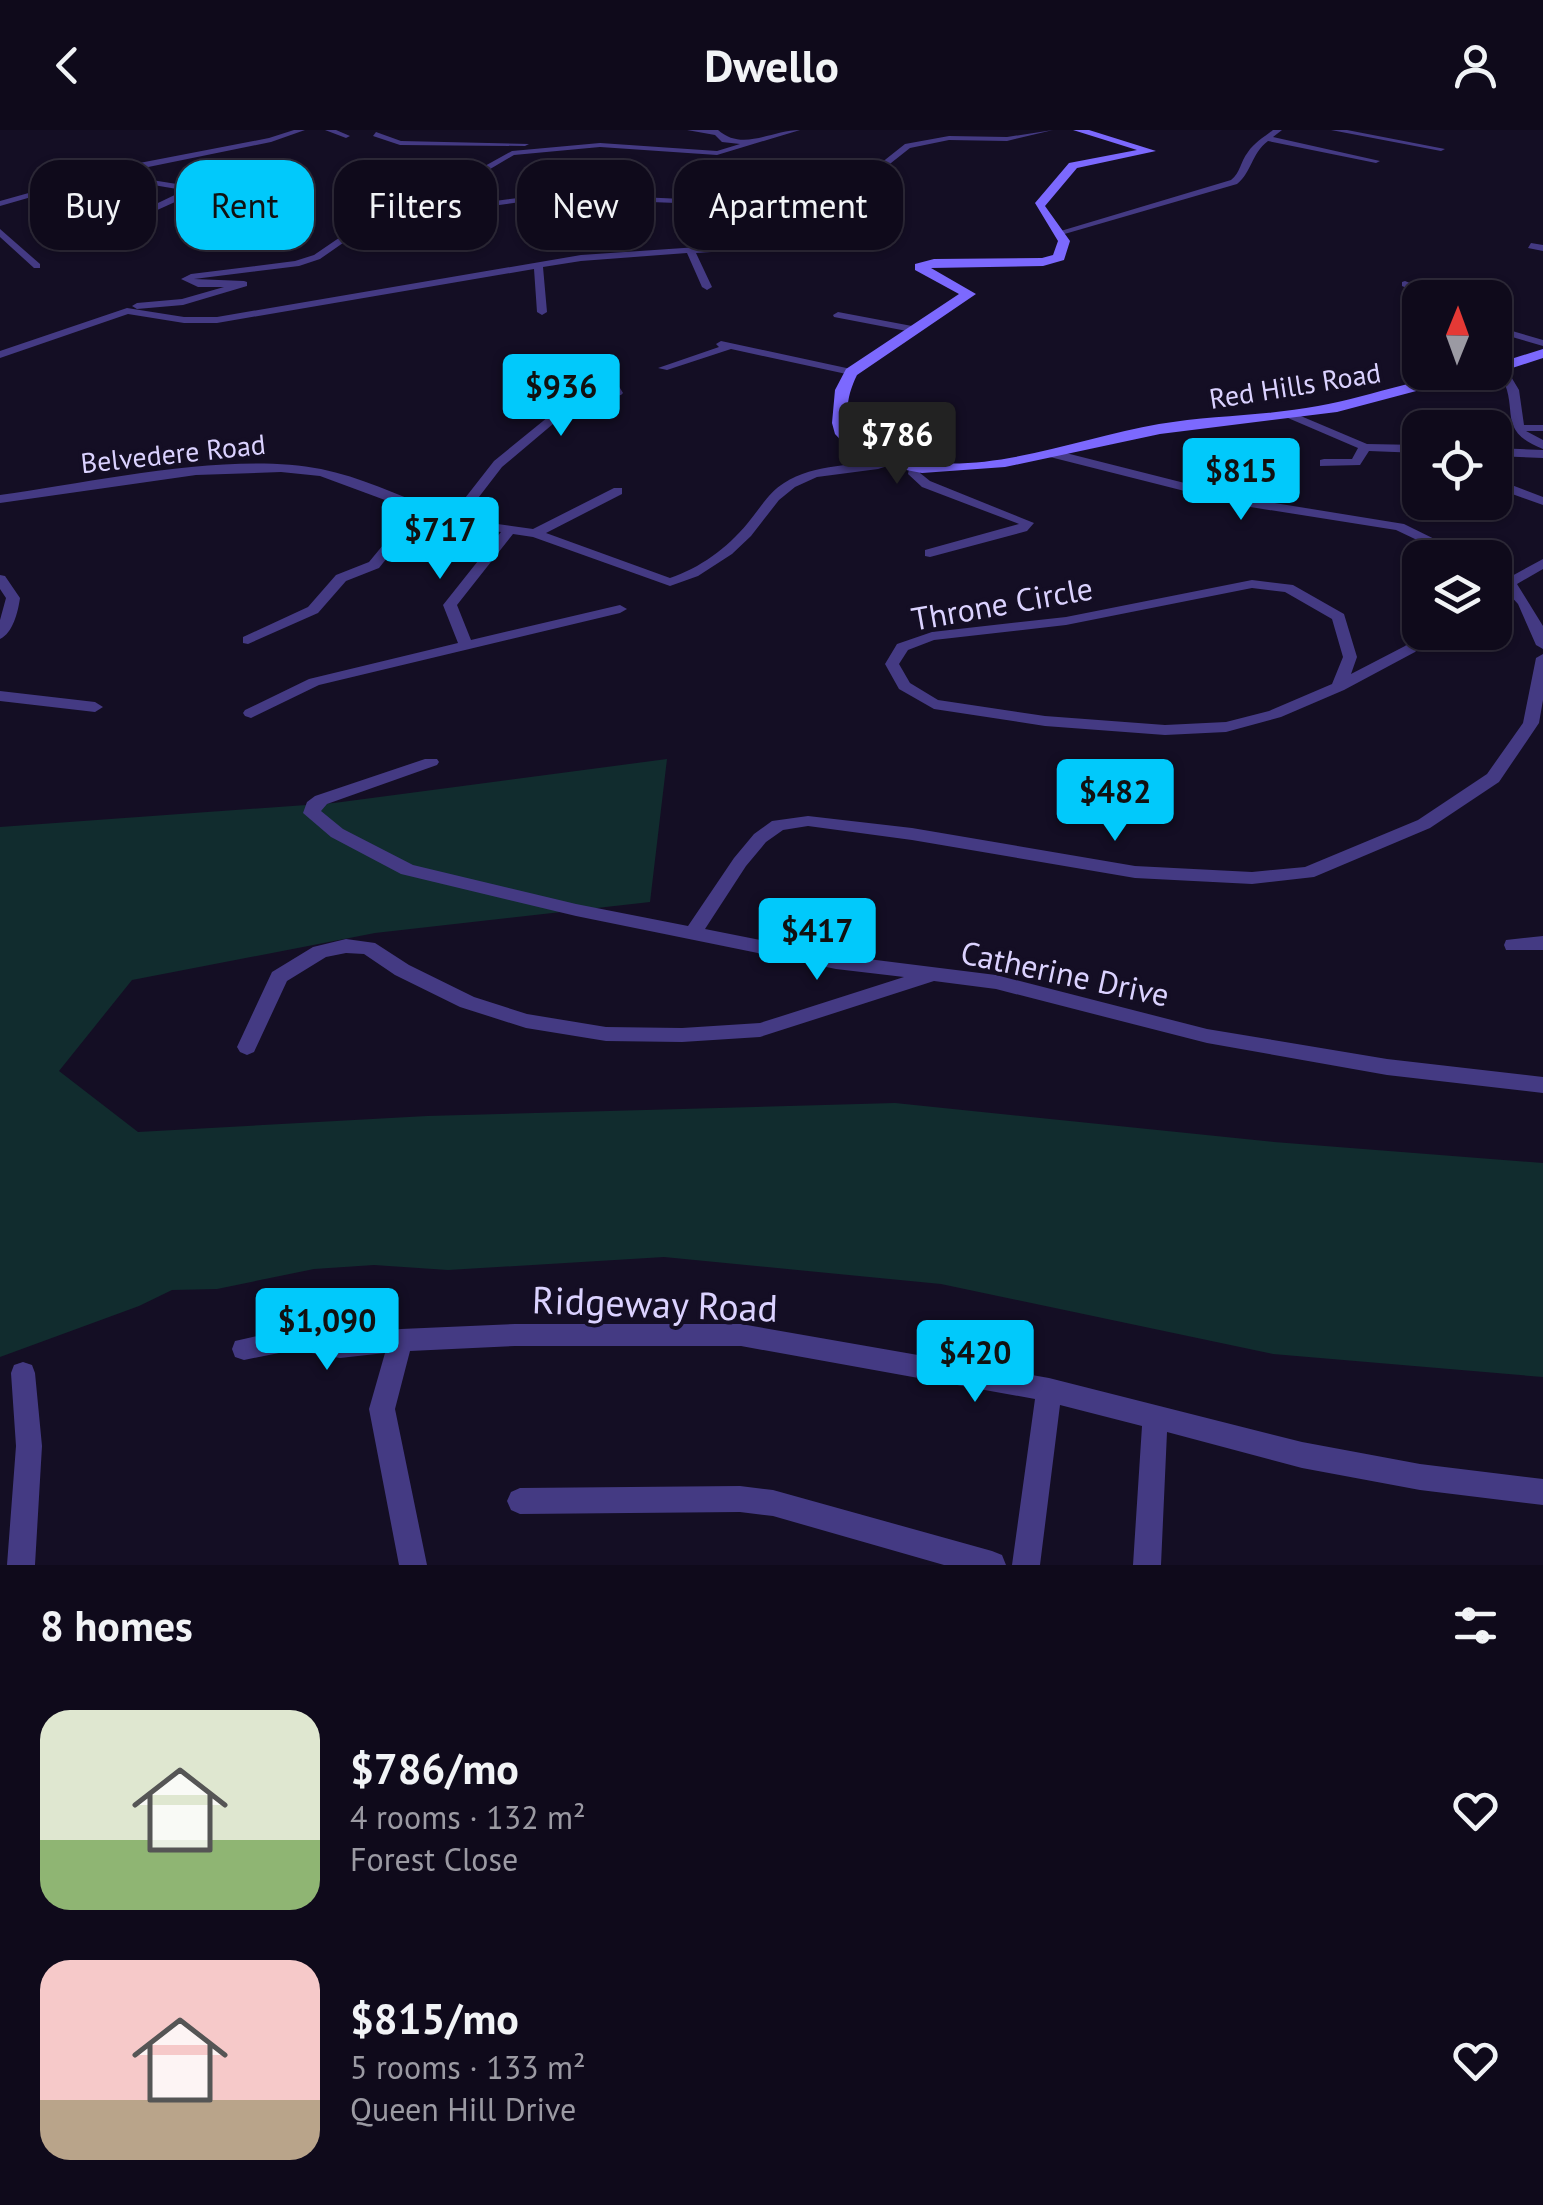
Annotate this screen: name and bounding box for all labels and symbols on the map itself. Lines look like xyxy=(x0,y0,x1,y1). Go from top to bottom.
north arrow xyxy=(1402,280,1512,390)
street label: Red Hills Road xyxy=(1207,353,1383,417)
pin: $936 xyxy=(502,354,620,439)
pin: $786 xyxy=(838,402,956,487)
street label: Belvedere Road xyxy=(79,425,267,481)
pin: $815 xyxy=(1182,438,1300,523)
pin: $717 xyxy=(381,497,499,582)
street label: Throne Circle xyxy=(908,566,1096,640)
pin: $482 xyxy=(1056,759,1174,844)
pin: $417 xyxy=(758,898,876,983)
street label: Catherine Drive xyxy=(957,930,1173,1016)
street label: Ridgeway Road xyxy=(531,1274,779,1332)
pin: $1,090 xyxy=(246,1288,408,1373)
pin: $420 xyxy=(916,1320,1034,1405)

